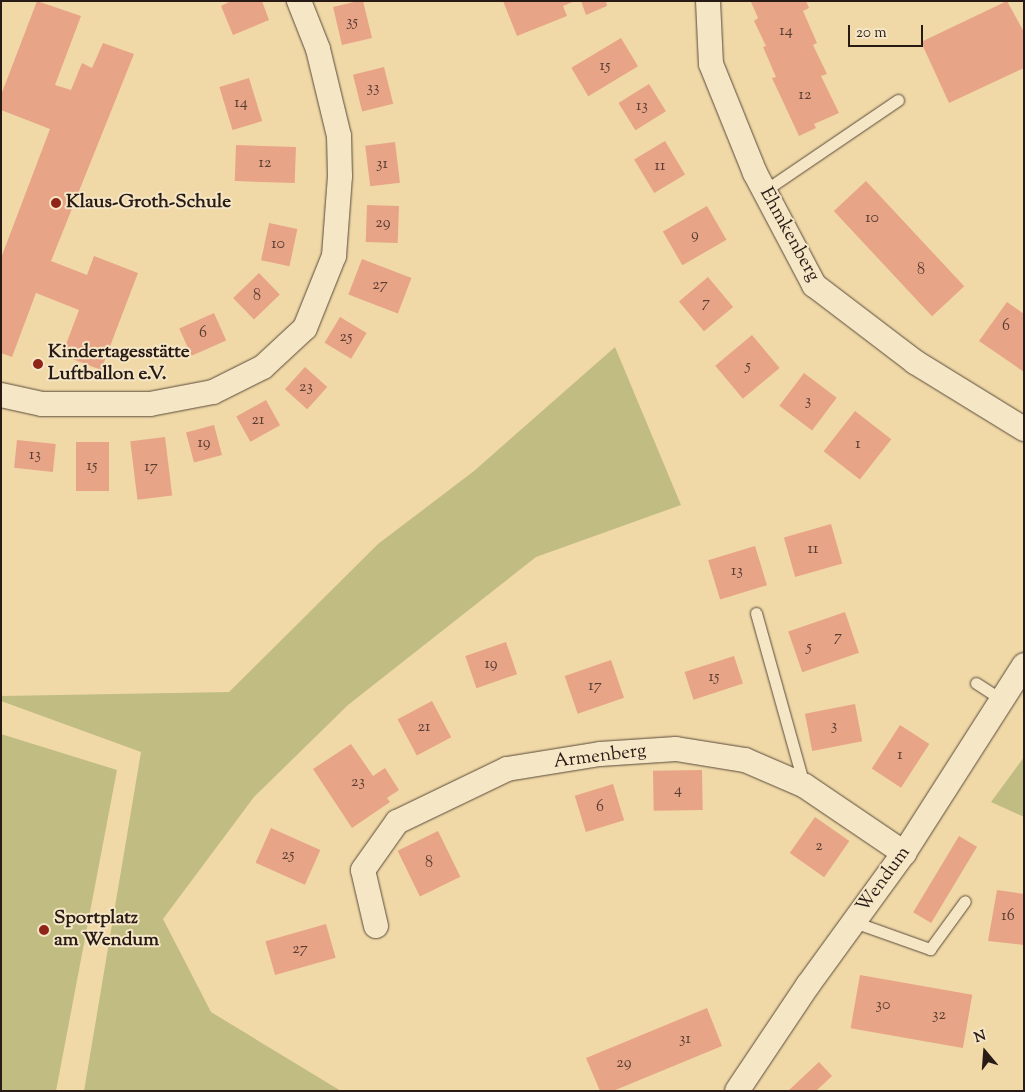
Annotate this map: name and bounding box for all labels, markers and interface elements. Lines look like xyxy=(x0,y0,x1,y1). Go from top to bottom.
house number: 35 xyxy=(346,13,358,33)
scale bar xyxy=(850,15,925,47)
house number: 14 xyxy=(779,22,793,42)
text: 20 m xyxy=(856,23,887,44)
house number: 15 xyxy=(600,57,610,77)
house number: 33 xyxy=(367,79,379,99)
house number: 12 xyxy=(799,86,811,106)
house number: 14 xyxy=(234,94,248,114)
house number: 13 xyxy=(636,97,648,117)
house number: 12 xyxy=(259,154,271,174)
house number: 31 xyxy=(376,155,388,175)
house number: 11 xyxy=(655,157,665,177)
street label: Ehmkenberg xyxy=(754,184,824,286)
place label: Klaus-Groth-Schule xyxy=(66,192,231,214)
marker: Klaus-Groth-Schule xyxy=(50,197,62,209)
house number: 10 xyxy=(865,209,879,229)
house number: 29 xyxy=(375,214,391,234)
house number: 9 xyxy=(691,226,699,246)
house number: 10 xyxy=(271,235,285,255)
house number: 8 xyxy=(917,261,925,281)
house number: 27 xyxy=(372,276,388,296)
house number: 8 xyxy=(253,287,261,307)
house number: 7 xyxy=(702,294,710,314)
house number: 6 xyxy=(1002,317,1010,337)
house number: 6 xyxy=(199,324,207,344)
house number: 25 xyxy=(340,328,352,348)
place label: Kindertagesstätte Luftballon e.V. xyxy=(48,342,190,386)
house number: 5 xyxy=(745,357,751,377)
marker: Kindertagesstätte Luftballon e.V. xyxy=(32,358,44,370)
house number: 23 xyxy=(299,378,313,398)
house number: 3 xyxy=(805,392,811,412)
house number: 21 xyxy=(252,411,264,431)
house number: 19 xyxy=(197,434,211,454)
house number: 1 xyxy=(855,435,861,455)
house number: 13 xyxy=(29,446,41,466)
house number: 15 xyxy=(87,457,97,477)
house number: 17 xyxy=(144,458,158,478)
house number: 11 xyxy=(808,540,818,560)
house number: 13 xyxy=(731,562,743,582)
house number: 7 xyxy=(834,628,842,648)
house number: 5 xyxy=(806,638,812,658)
house number: 19 xyxy=(484,655,498,675)
house number: 15 xyxy=(709,668,719,688)
house number: 17 xyxy=(588,677,602,697)
house number: 3 xyxy=(831,717,837,737)
house number: 21 xyxy=(418,718,430,738)
street label: Armenberg xyxy=(552,740,648,774)
house number: 1 xyxy=(897,746,903,766)
house number: 23 xyxy=(351,773,365,793)
house number: 4 xyxy=(674,781,682,801)
house number: 6 xyxy=(596,798,604,818)
house number: 2 xyxy=(815,837,823,857)
street label: Wendum xyxy=(852,842,916,918)
house number: 25 xyxy=(282,846,294,866)
house number: 8 xyxy=(425,854,433,874)
house number: 16 xyxy=(1001,907,1015,927)
place label: Sportplatz am Wendum xyxy=(54,908,159,952)
marker: Sportplatz am Wendum xyxy=(38,924,50,936)
house number: 27 xyxy=(292,940,308,960)
house number: 30 xyxy=(876,996,890,1016)
house number: 32 xyxy=(932,1006,946,1026)
text: N xyxy=(972,1026,989,1049)
north arrow xyxy=(960,1027,1010,1077)
house number: 31 xyxy=(679,1030,691,1050)
house number: 29 xyxy=(616,1054,632,1074)

